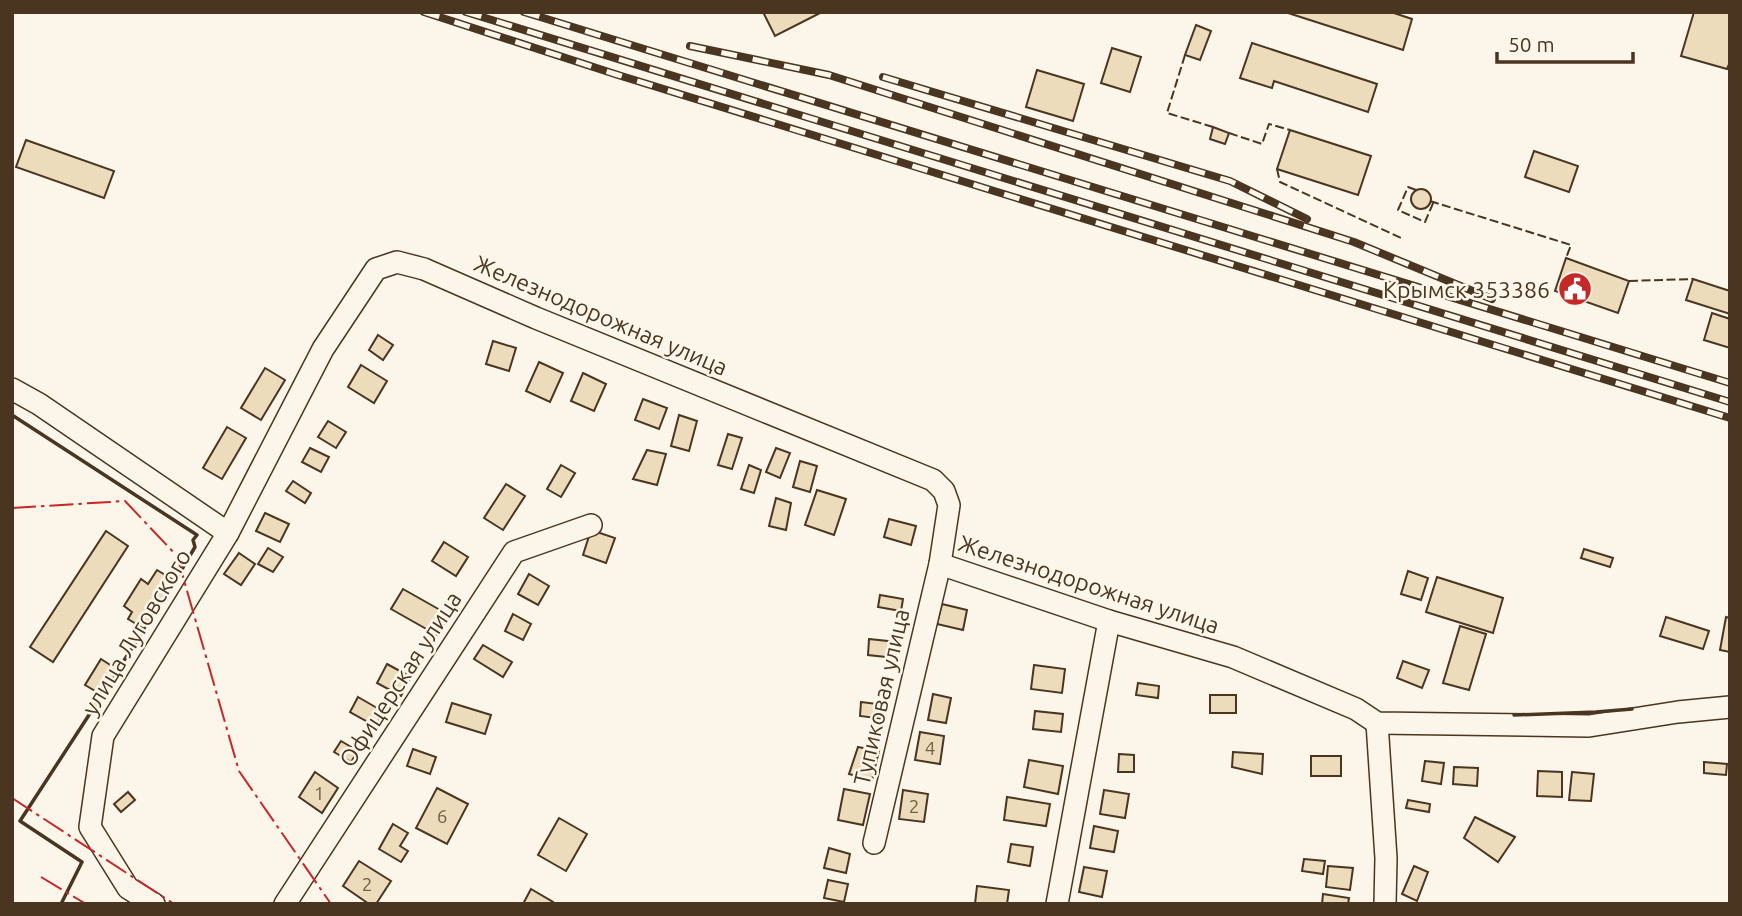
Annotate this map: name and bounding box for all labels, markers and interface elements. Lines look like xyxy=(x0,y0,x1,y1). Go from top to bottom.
scale bar xyxy=(1497,21,1634,65)
text: 50 m xyxy=(1508,32,1555,56)
street label: Железнодорожная улица xyxy=(471,250,731,380)
public building icon: Крымск 353386 xyxy=(1556,270,1594,308)
place label: Крымск 353386 xyxy=(1383,277,1550,302)
street label: Железнодорожная улица xyxy=(955,530,1223,638)
street label: улица Луговского xyxy=(77,545,195,719)
street label: Офицерская улица xyxy=(334,587,466,771)
street label: Тупиковая улица xyxy=(849,606,913,788)
house number: 4 xyxy=(925,737,935,759)
house number: 1 xyxy=(314,782,324,804)
house number: 2 xyxy=(909,795,919,817)
house number: 6 xyxy=(437,805,447,827)
house number: 2 xyxy=(362,873,372,895)

